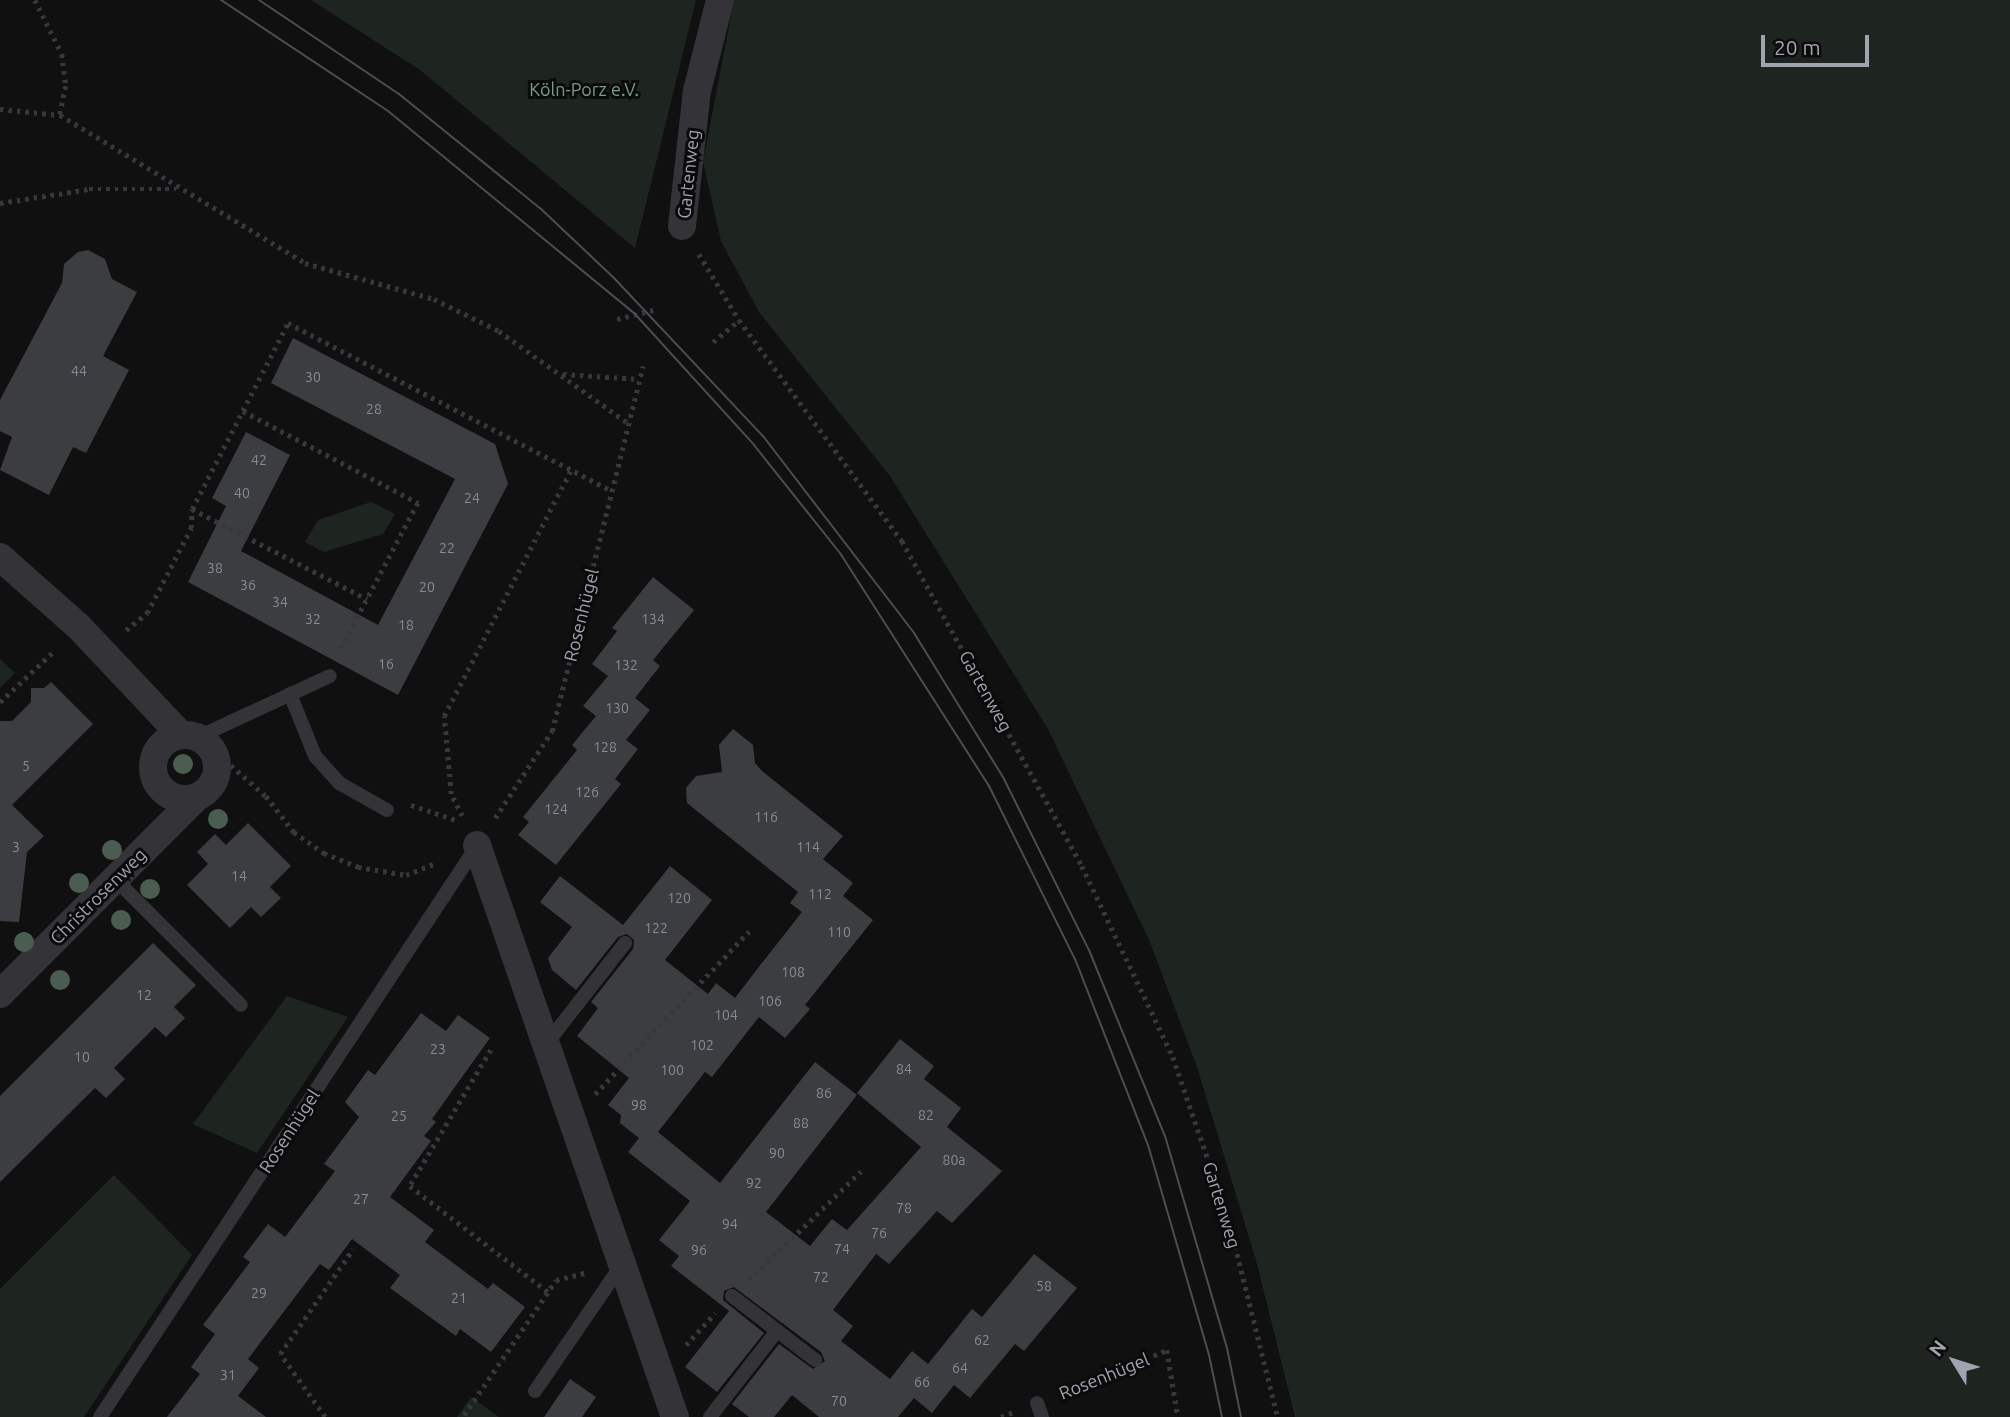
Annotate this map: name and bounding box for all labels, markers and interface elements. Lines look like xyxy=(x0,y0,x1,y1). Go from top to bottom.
scale bar xyxy=(1765,21,1874,65)
text: 20 m xyxy=(1774,35,1821,59)
park label: Köln-Porz e.V. xyxy=(529,78,639,100)
street label: Gartenweg xyxy=(673,128,703,220)
house number: 44 xyxy=(71,363,87,379)
house number: 30 xyxy=(305,369,321,385)
house number: 28 xyxy=(366,401,382,417)
house number: 42 xyxy=(251,452,267,468)
house number: 40 xyxy=(234,485,250,501)
house number: 24 xyxy=(464,490,480,506)
house number: 22 xyxy=(439,540,455,556)
house number: 38 xyxy=(207,560,223,576)
street label: Rosenhügel xyxy=(559,566,603,664)
house number: 36 xyxy=(240,577,256,593)
house number: 20 xyxy=(419,579,435,595)
house number: 34 xyxy=(272,594,288,610)
house number: 32 xyxy=(305,611,321,627)
house number: 134 xyxy=(641,611,665,627)
house number: 18 xyxy=(398,617,414,633)
street label: Gartenweg xyxy=(955,647,1017,735)
house number: 16 xyxy=(378,656,394,672)
house number: 132 xyxy=(614,657,638,673)
house number: 130 xyxy=(605,700,629,716)
house number: 128 xyxy=(593,739,617,755)
house number: 5 xyxy=(22,758,30,774)
house number: 126 xyxy=(575,784,599,800)
house number: 124 xyxy=(544,801,568,817)
house number: 116 xyxy=(754,809,778,825)
house number: 3 xyxy=(12,839,20,855)
house number: 114 xyxy=(796,839,820,855)
street label: Christrosenweg xyxy=(45,843,151,949)
house number: 14 xyxy=(231,868,247,884)
house number: 112 xyxy=(808,886,832,902)
house number: 120 xyxy=(667,890,691,906)
house number: 122 xyxy=(644,920,668,936)
house number: 110 xyxy=(827,924,851,940)
house number: 108 xyxy=(781,964,805,980)
house number: 12 xyxy=(136,987,152,1003)
house number: 106 xyxy=(758,993,782,1009)
house number: 104 xyxy=(714,1007,738,1023)
house number: 102 xyxy=(690,1037,714,1053)
house number: 23 xyxy=(430,1041,446,1057)
house number: 10 xyxy=(74,1049,90,1065)
house number: 84 xyxy=(896,1061,912,1077)
house number: 100 xyxy=(660,1062,684,1078)
street label: Rosenhügel xyxy=(254,1085,324,1177)
house number: 86 xyxy=(816,1085,832,1101)
house number: 98 xyxy=(631,1097,647,1113)
house number: 82 xyxy=(918,1107,934,1123)
house number: 25 xyxy=(391,1108,407,1124)
house number: 88 xyxy=(793,1115,809,1131)
house number: 90 xyxy=(769,1145,785,1161)
house number: 80a xyxy=(943,1152,965,1168)
street label: Gartenweg xyxy=(1199,1159,1245,1251)
house number: 92 xyxy=(746,1175,762,1191)
house number: 27 xyxy=(353,1191,369,1207)
house number: 78 xyxy=(896,1200,912,1216)
house number: 94 xyxy=(722,1216,738,1232)
house number: 76 xyxy=(871,1225,887,1241)
house number: 74 xyxy=(834,1241,850,1257)
house number: 96 xyxy=(691,1242,707,1258)
house number: 72 xyxy=(813,1269,829,1285)
house number: 58 xyxy=(1036,1278,1052,1294)
house number: 29 xyxy=(251,1285,267,1301)
house number: 21 xyxy=(451,1290,467,1306)
north arrow xyxy=(1919,1326,1989,1396)
house number: 62 xyxy=(974,1332,990,1348)
text: N xyxy=(1924,1336,1950,1360)
street label: Rosenhügel xyxy=(1056,1348,1152,1404)
house number: 64 xyxy=(952,1360,968,1376)
house number: 31 xyxy=(220,1367,236,1383)
house number: 66 xyxy=(914,1374,930,1390)
house number: 70 xyxy=(831,1393,847,1409)

